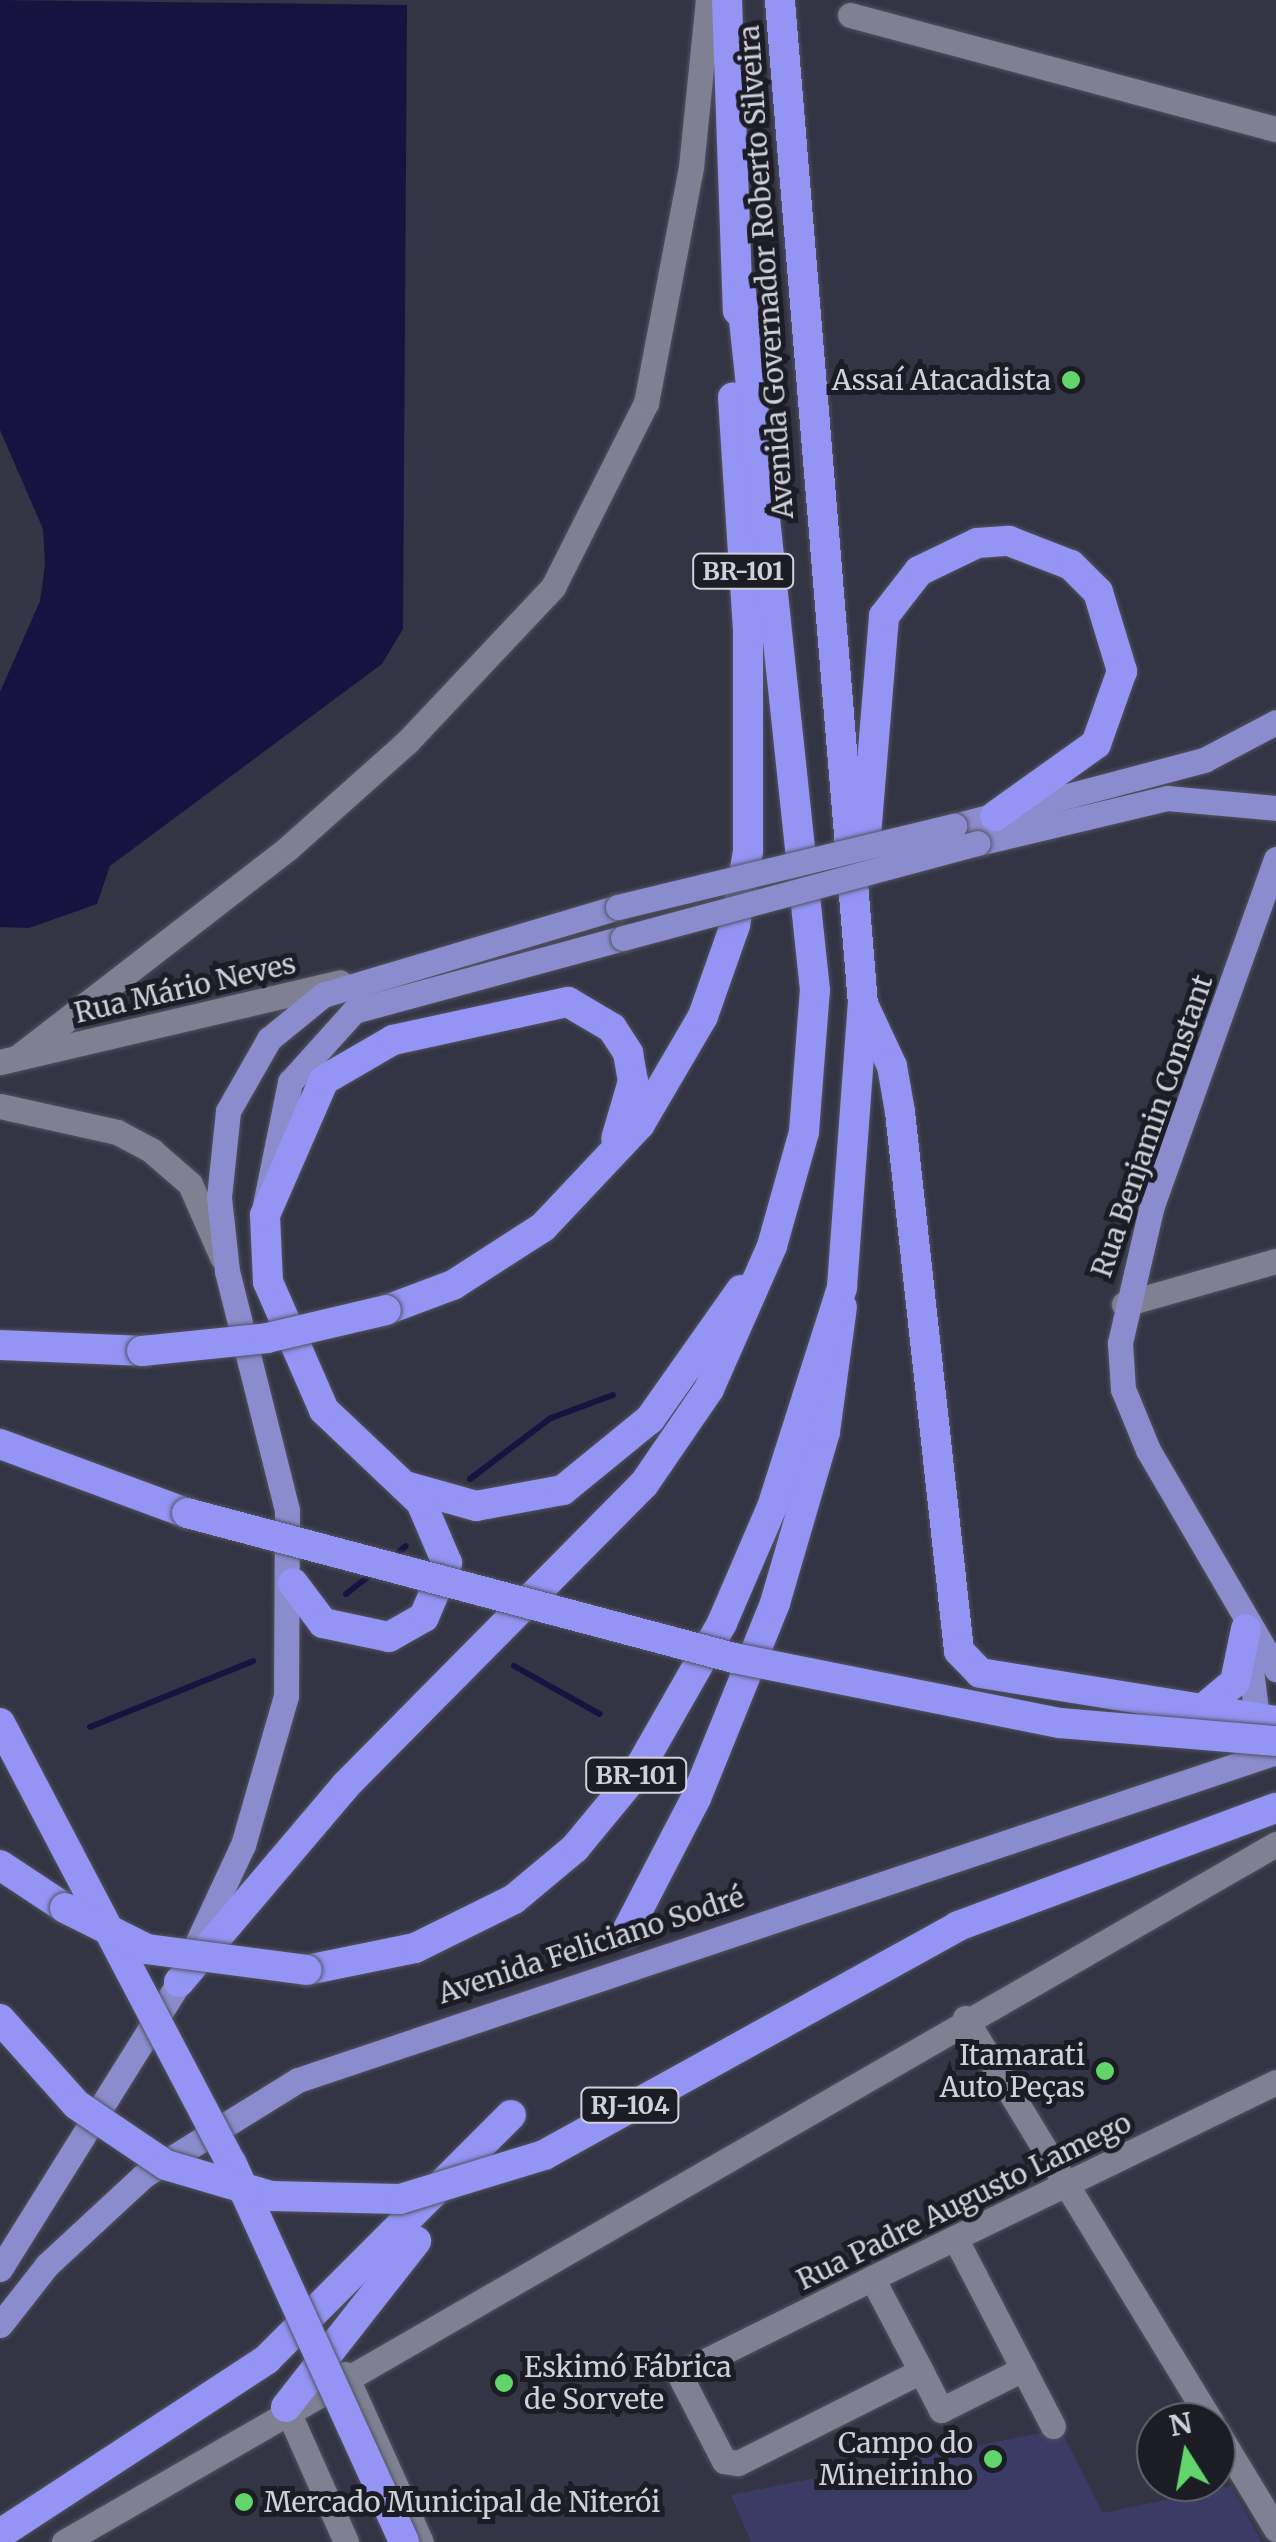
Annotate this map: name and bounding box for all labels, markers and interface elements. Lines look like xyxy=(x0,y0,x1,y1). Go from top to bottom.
street label: Avenida Governador Roberto Silveira xyxy=(732,24,800,520)
place label: Assaí Atacadista xyxy=(832,363,1051,397)
marker: Assaí Atacadista xyxy=(1060,369,1082,391)
road number: BR-101 xyxy=(690,551,796,591)
street label: Rua Mário Neves xyxy=(71,946,299,1030)
street label: Rua Benjamin Constant xyxy=(1084,970,1220,1282)
road number: BR-101 xyxy=(584,1755,688,1795)
street label: Avenida Feliciano Sodré xyxy=(434,1880,748,2010)
place label: Itamarati Auto Peças xyxy=(940,2038,1085,2104)
marker: Itamarati Auto Peças xyxy=(1094,2060,1116,2082)
road number: RJ-104 xyxy=(580,2085,680,2125)
street label: Rua Padre Augusto Lamego xyxy=(791,2105,1137,2297)
place label: Eskimó Fábrica de Sorvete xyxy=(524,2350,731,2416)
marker: Eskimó Fábrica de Sorvete xyxy=(493,2372,515,2394)
north arrow xyxy=(1136,2402,1236,2502)
text: N xyxy=(1166,2405,1195,2444)
place label: Campo do Mineirinho xyxy=(819,2426,973,2492)
marker: Campo do Mineirinho xyxy=(982,2448,1004,2470)
place label: Mercado Municipal de Niterói xyxy=(264,2485,660,2519)
marker: Mercado Municipal de Niterói xyxy=(233,2491,255,2513)

